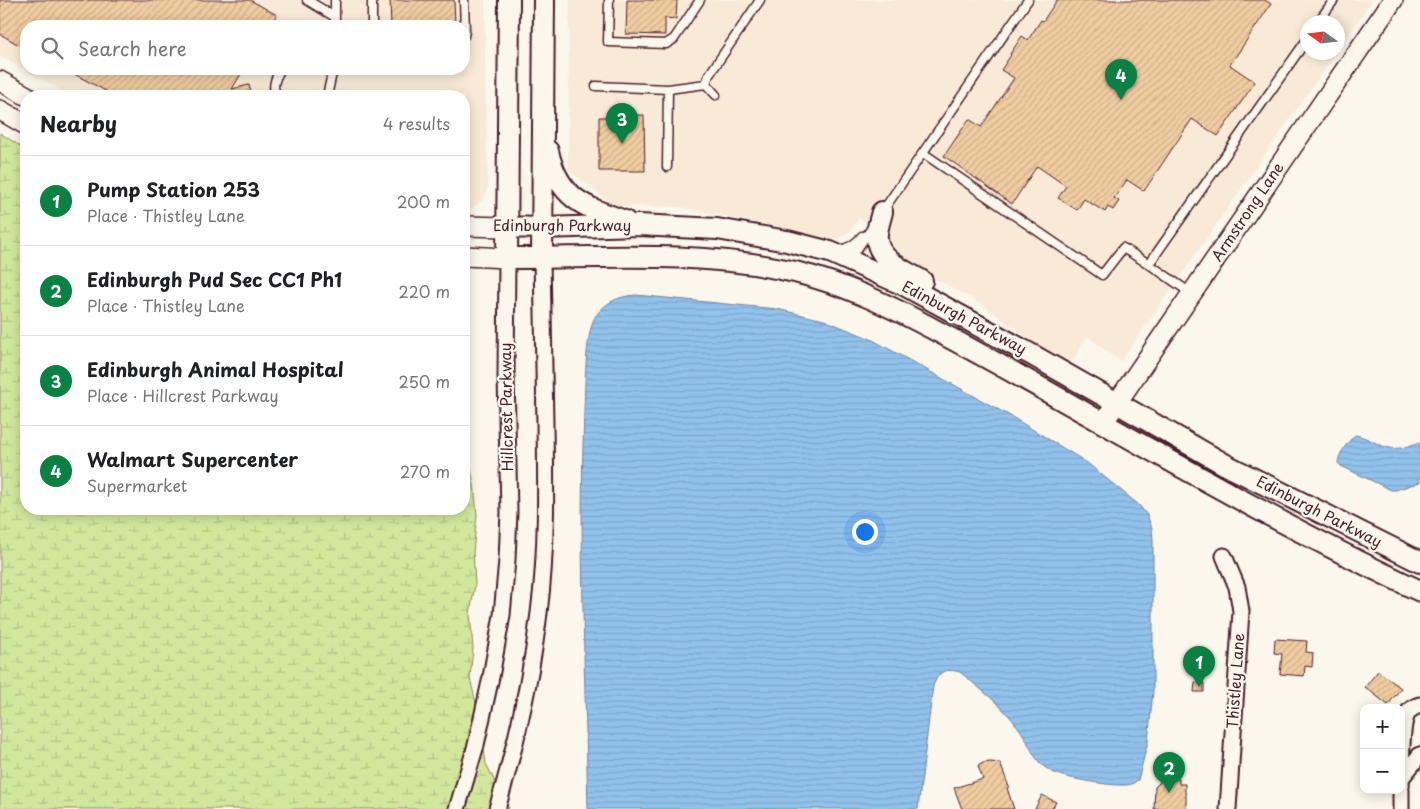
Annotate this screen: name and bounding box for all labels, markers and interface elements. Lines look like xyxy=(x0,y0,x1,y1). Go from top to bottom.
north arrow xyxy=(1300,15,1345,60)
search box xyxy=(20,20,470,75)
icon: search xyxy=(38,34,66,62)
text: Search here xyxy=(78,34,187,62)
pin: 4 xyxy=(1105,59,1137,100)
pin: 3 xyxy=(606,103,638,144)
text: Nearby xyxy=(40,107,117,139)
text: 4 results xyxy=(383,111,450,135)
street label: Armstrong Lane xyxy=(1205,157,1289,265)
text: Pump Station 253 xyxy=(87,175,260,203)
text: 1 xyxy=(52,189,60,213)
text: 200 m xyxy=(397,189,450,213)
text: Place · Thistley Lane xyxy=(87,203,245,227)
street label: Edinburgh Parkway xyxy=(493,213,631,236)
text: Edinburgh Pud Sec CC1 Ph1 xyxy=(87,265,342,293)
street label: Edinburgh Parkway xyxy=(898,274,1031,359)
text: 2 xyxy=(50,279,62,303)
text: 220 m xyxy=(399,279,450,303)
text: Place · Thistley Lane xyxy=(87,293,245,317)
street label: Hillcrest Parkway xyxy=(493,343,518,471)
text: Edinburgh Animal Hospital xyxy=(87,355,344,383)
text: 3 xyxy=(51,369,61,393)
text: 250 m xyxy=(399,369,450,393)
text: Place · Hillcrest Parkway xyxy=(87,383,278,407)
text: Walmart Supercenter xyxy=(87,445,298,473)
text: 4 xyxy=(51,459,61,483)
text: 270 m xyxy=(400,459,450,483)
street label: Edinburgh Parkway xyxy=(1253,469,1386,552)
text: Supermarket xyxy=(87,473,187,497)
your location xyxy=(852,519,878,545)
street label: Thistley Lane xyxy=(1220,632,1249,730)
pin: 1 xyxy=(1183,646,1215,687)
map controls xyxy=(1360,704,1405,794)
button: + xyxy=(1360,704,1405,749)
button: − xyxy=(1360,749,1405,794)
pin: 2 xyxy=(1153,752,1185,793)

